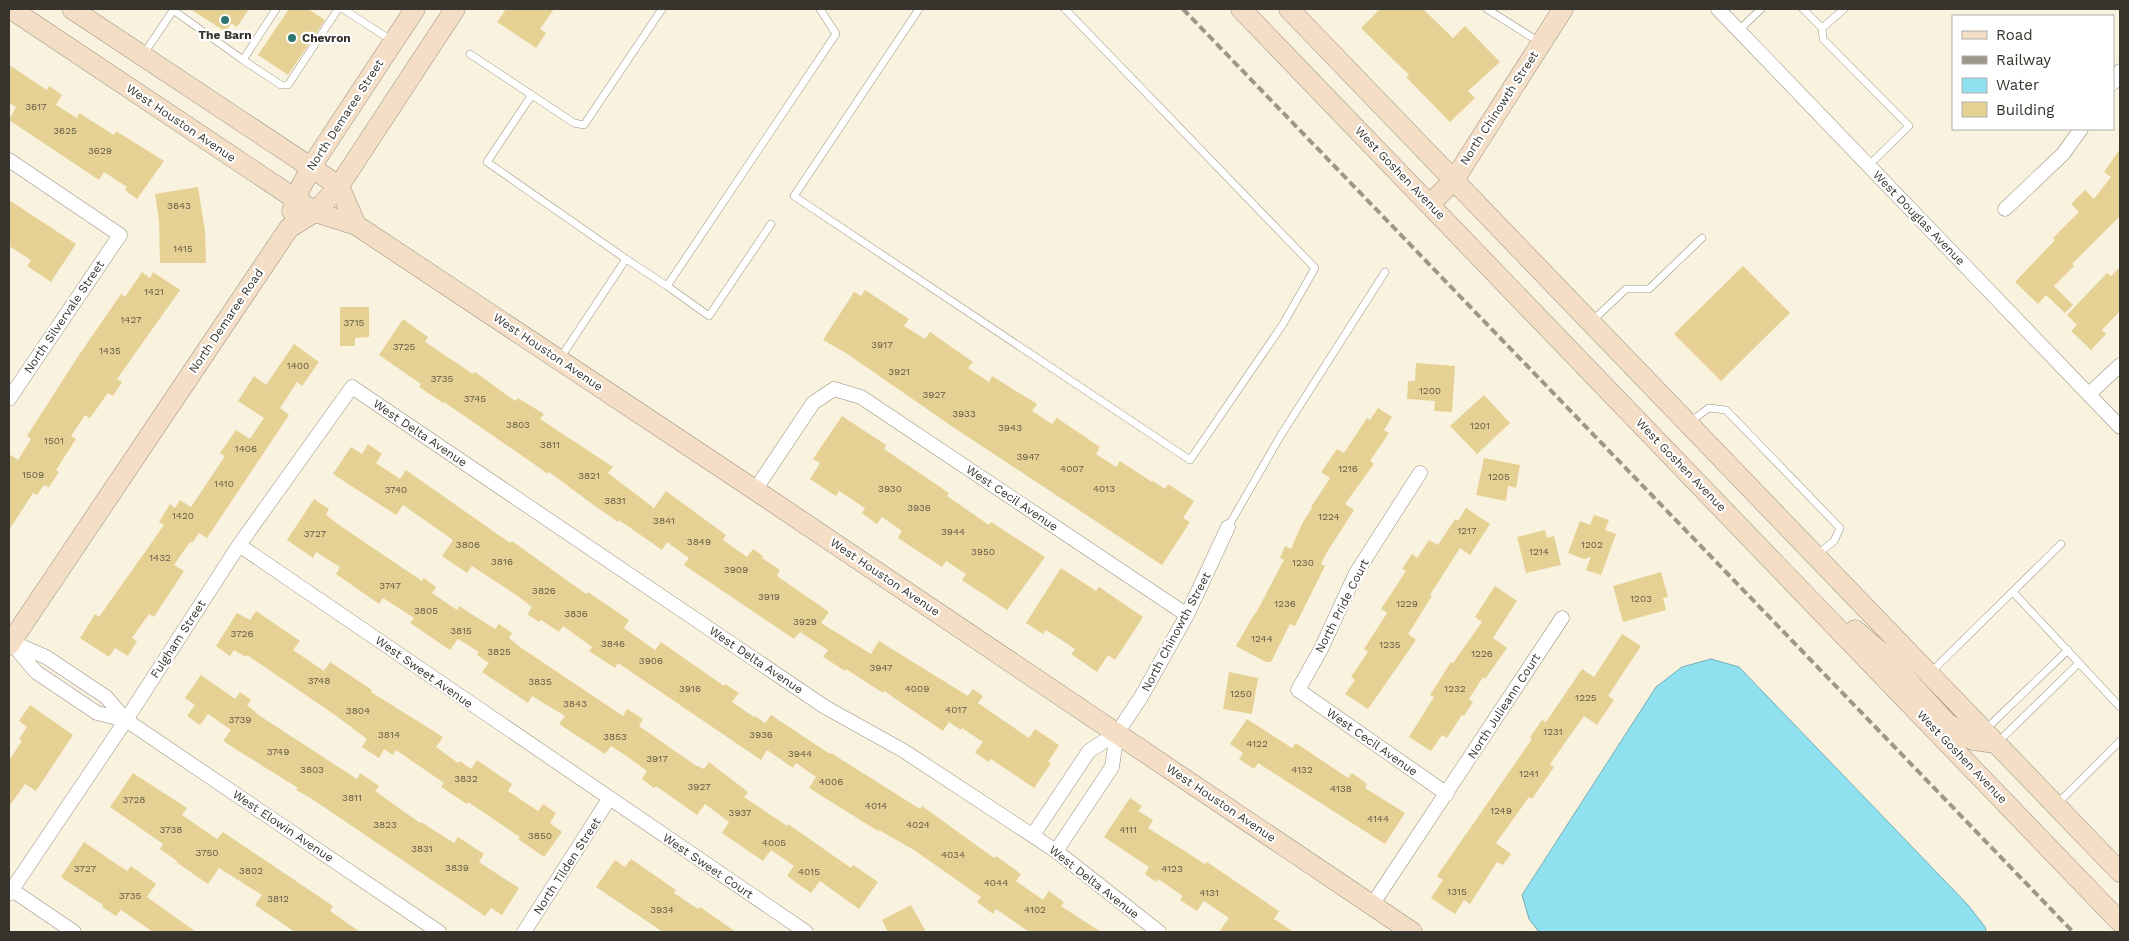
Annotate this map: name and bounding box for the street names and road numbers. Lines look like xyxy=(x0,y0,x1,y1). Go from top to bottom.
street label: North Chinowth Street xyxy=(1457,48,1541,168)
street label: North Demaree Street xyxy=(304,57,386,173)
street label: West Houston Avenue xyxy=(124,81,238,165)
street label: West Goshen Avenue xyxy=(1352,124,1448,222)
street label: West Douglas Avenue xyxy=(1870,168,1968,268)
street label: North Silvervale Street xyxy=(21,258,107,376)
street label: North Demaree Road xyxy=(186,266,266,376)
street label: West Houston Avenue xyxy=(491,310,605,394)
street label: West Delta Avenue xyxy=(370,396,470,470)
street label: West Goshen Avenue xyxy=(1633,416,1729,514)
street label: West Cecil Avenue xyxy=(963,462,1061,534)
street label: West Houston Avenue xyxy=(828,535,942,619)
street label: North Pride Court xyxy=(1312,557,1372,655)
street label: North Chinowth Street xyxy=(1139,570,1213,694)
street label: Fulgham Street xyxy=(148,597,208,681)
street label: West Delta Avenue xyxy=(706,623,806,697)
street label: West Sweet Avenue xyxy=(373,633,475,711)
street label: North Julieann Court xyxy=(1465,651,1543,761)
street label: West Cecil Avenue xyxy=(1324,705,1420,779)
street label: West Goshen Avenue xyxy=(1914,708,2010,806)
street label: West Houston Avenue xyxy=(1164,761,1278,845)
street label: West Elowin Avenue xyxy=(230,787,336,865)
street label: North Tilden Street xyxy=(530,815,604,917)
street label: West Sweet Court xyxy=(660,830,756,902)
street label: West Delta Avenue xyxy=(1046,843,1142,921)

